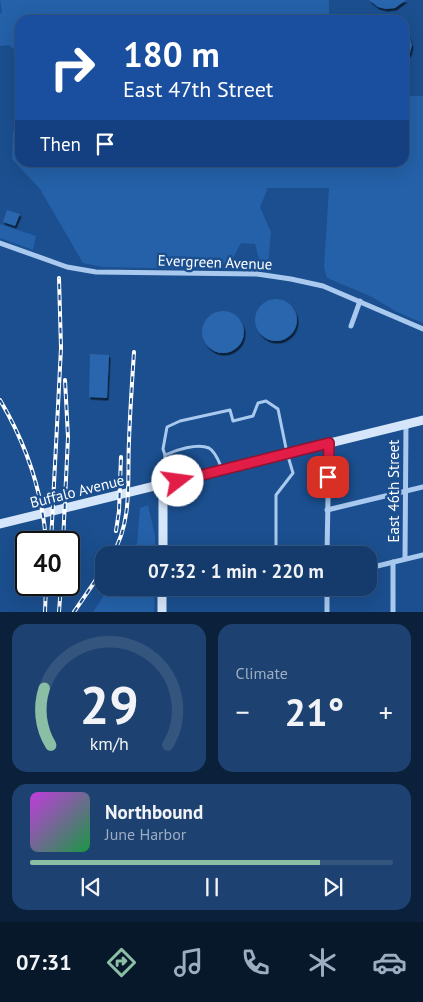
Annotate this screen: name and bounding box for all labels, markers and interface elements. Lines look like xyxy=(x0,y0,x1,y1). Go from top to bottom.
text: 180 m xyxy=(123,31,220,77)
icon: right xyxy=(40,35,105,100)
text: East 47th Street xyxy=(123,75,273,103)
icon: arrive xyxy=(91,130,119,158)
text: Then xyxy=(40,132,81,156)
street label: Evergreen Avenue xyxy=(157,251,273,273)
street label: East 46th Street xyxy=(384,440,403,542)
position arrow xyxy=(151,454,203,506)
pin xyxy=(307,456,349,498)
icon: arrive xyxy=(314,463,342,491)
street label: Buffalo Avenue xyxy=(28,470,126,512)
speed limit sign: 40 xyxy=(15,531,80,596)
text: 07:32 · 1 min · 220 m xyxy=(148,559,324,583)
text: Climate xyxy=(236,663,288,683)
text: 29 xyxy=(79,671,138,738)
text: 21° xyxy=(284,687,344,736)
text: − xyxy=(236,693,250,730)
text: + xyxy=(379,693,393,730)
text: km/h xyxy=(89,732,128,755)
text: Northbound xyxy=(105,800,203,824)
text: June Harbor xyxy=(105,824,186,844)
icon: previous xyxy=(77,873,105,901)
icon: pause xyxy=(198,873,226,901)
icon: next xyxy=(319,873,347,901)
icon: directions xyxy=(104,945,139,980)
icon: music xyxy=(171,945,206,980)
icon: phone xyxy=(238,945,273,980)
icon: climate xyxy=(305,945,340,980)
icon: car xyxy=(372,945,407,980)
text: 07:31 xyxy=(16,948,72,976)

